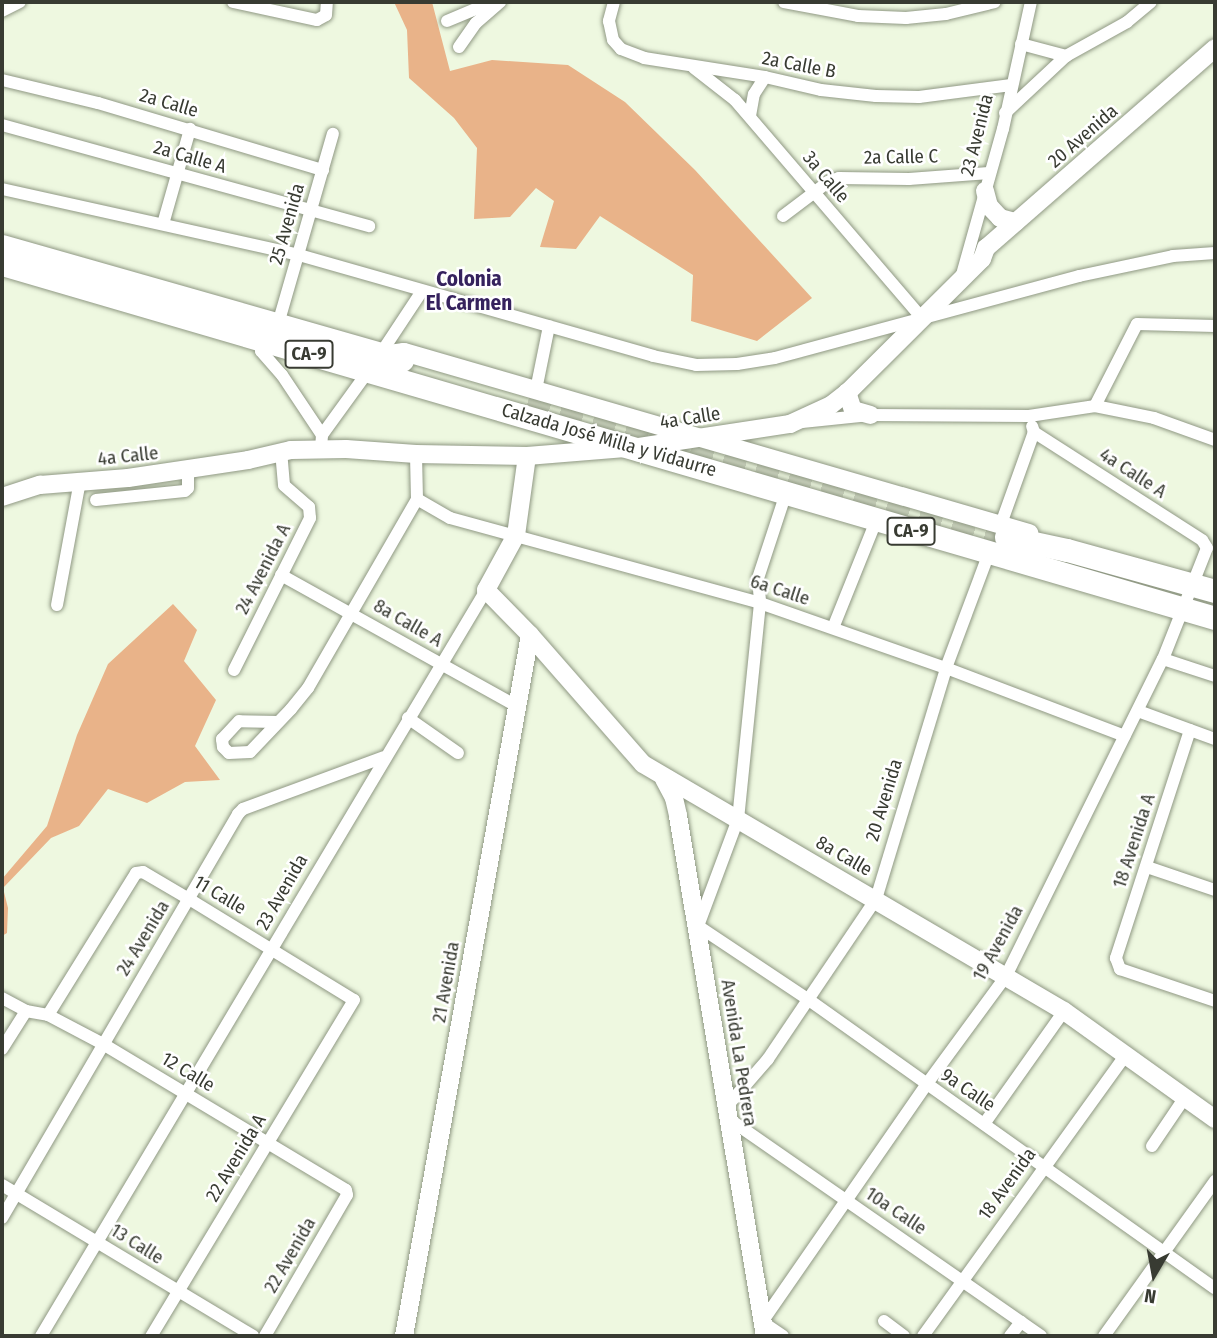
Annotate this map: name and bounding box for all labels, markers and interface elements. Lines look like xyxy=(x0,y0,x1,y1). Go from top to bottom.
street label: 2a Calle B xyxy=(760,47,838,83)
street label: 2a Calle xyxy=(137,84,201,122)
street label: 23 Avenida xyxy=(956,92,998,178)
street label: 20 Avenida xyxy=(1044,100,1122,172)
street label: 2a Calle A xyxy=(151,136,229,178)
street label: 2a Calle C xyxy=(864,145,938,169)
street label: 3a Calle xyxy=(798,147,854,207)
street label: 25 Avenida xyxy=(265,181,309,267)
district label: Colonia El Carmen xyxy=(426,266,512,316)
road number: CA-9 xyxy=(284,340,334,368)
street label: Calzada José Milla y Vidaurre xyxy=(499,398,719,482)
street label: 4a Calle xyxy=(658,402,722,434)
street label: 4a Calle xyxy=(97,441,159,471)
street label: 4a Calle A xyxy=(1095,443,1171,503)
road number: CA-9 xyxy=(886,516,936,546)
street label: 24 Avenida A xyxy=(231,520,295,618)
street label: 6a Calle xyxy=(747,570,813,610)
street label: 8a Calle A xyxy=(370,594,446,652)
street label: 20 Avenida xyxy=(861,756,907,844)
street label: 18 Avenida A xyxy=(1108,791,1160,891)
street label: 8a Calle xyxy=(812,831,876,881)
street label: 23 Avenida xyxy=(251,850,313,934)
street label: 11 Calle xyxy=(190,871,250,919)
street label: 24 Avenida xyxy=(112,896,174,980)
street label: 19 Avenida xyxy=(968,901,1028,985)
street label: 21 Avenida xyxy=(428,940,464,1024)
street label: Avenida La Pedrera xyxy=(716,978,762,1128)
street label: 12 Calle xyxy=(157,1047,219,1097)
street label: 9a Calle xyxy=(936,1064,1000,1116)
street label: 22 Avenida A xyxy=(201,1110,271,1206)
street label: 18 Avenida xyxy=(973,1144,1041,1224)
street label: 10a Calle xyxy=(861,1182,931,1240)
street label: 22 Avenida xyxy=(259,1213,321,1297)
street label: 13 Calle xyxy=(106,1219,168,1269)
north arrow xyxy=(1119,1240,1189,1310)
text: N xyxy=(1143,1284,1158,1308)

